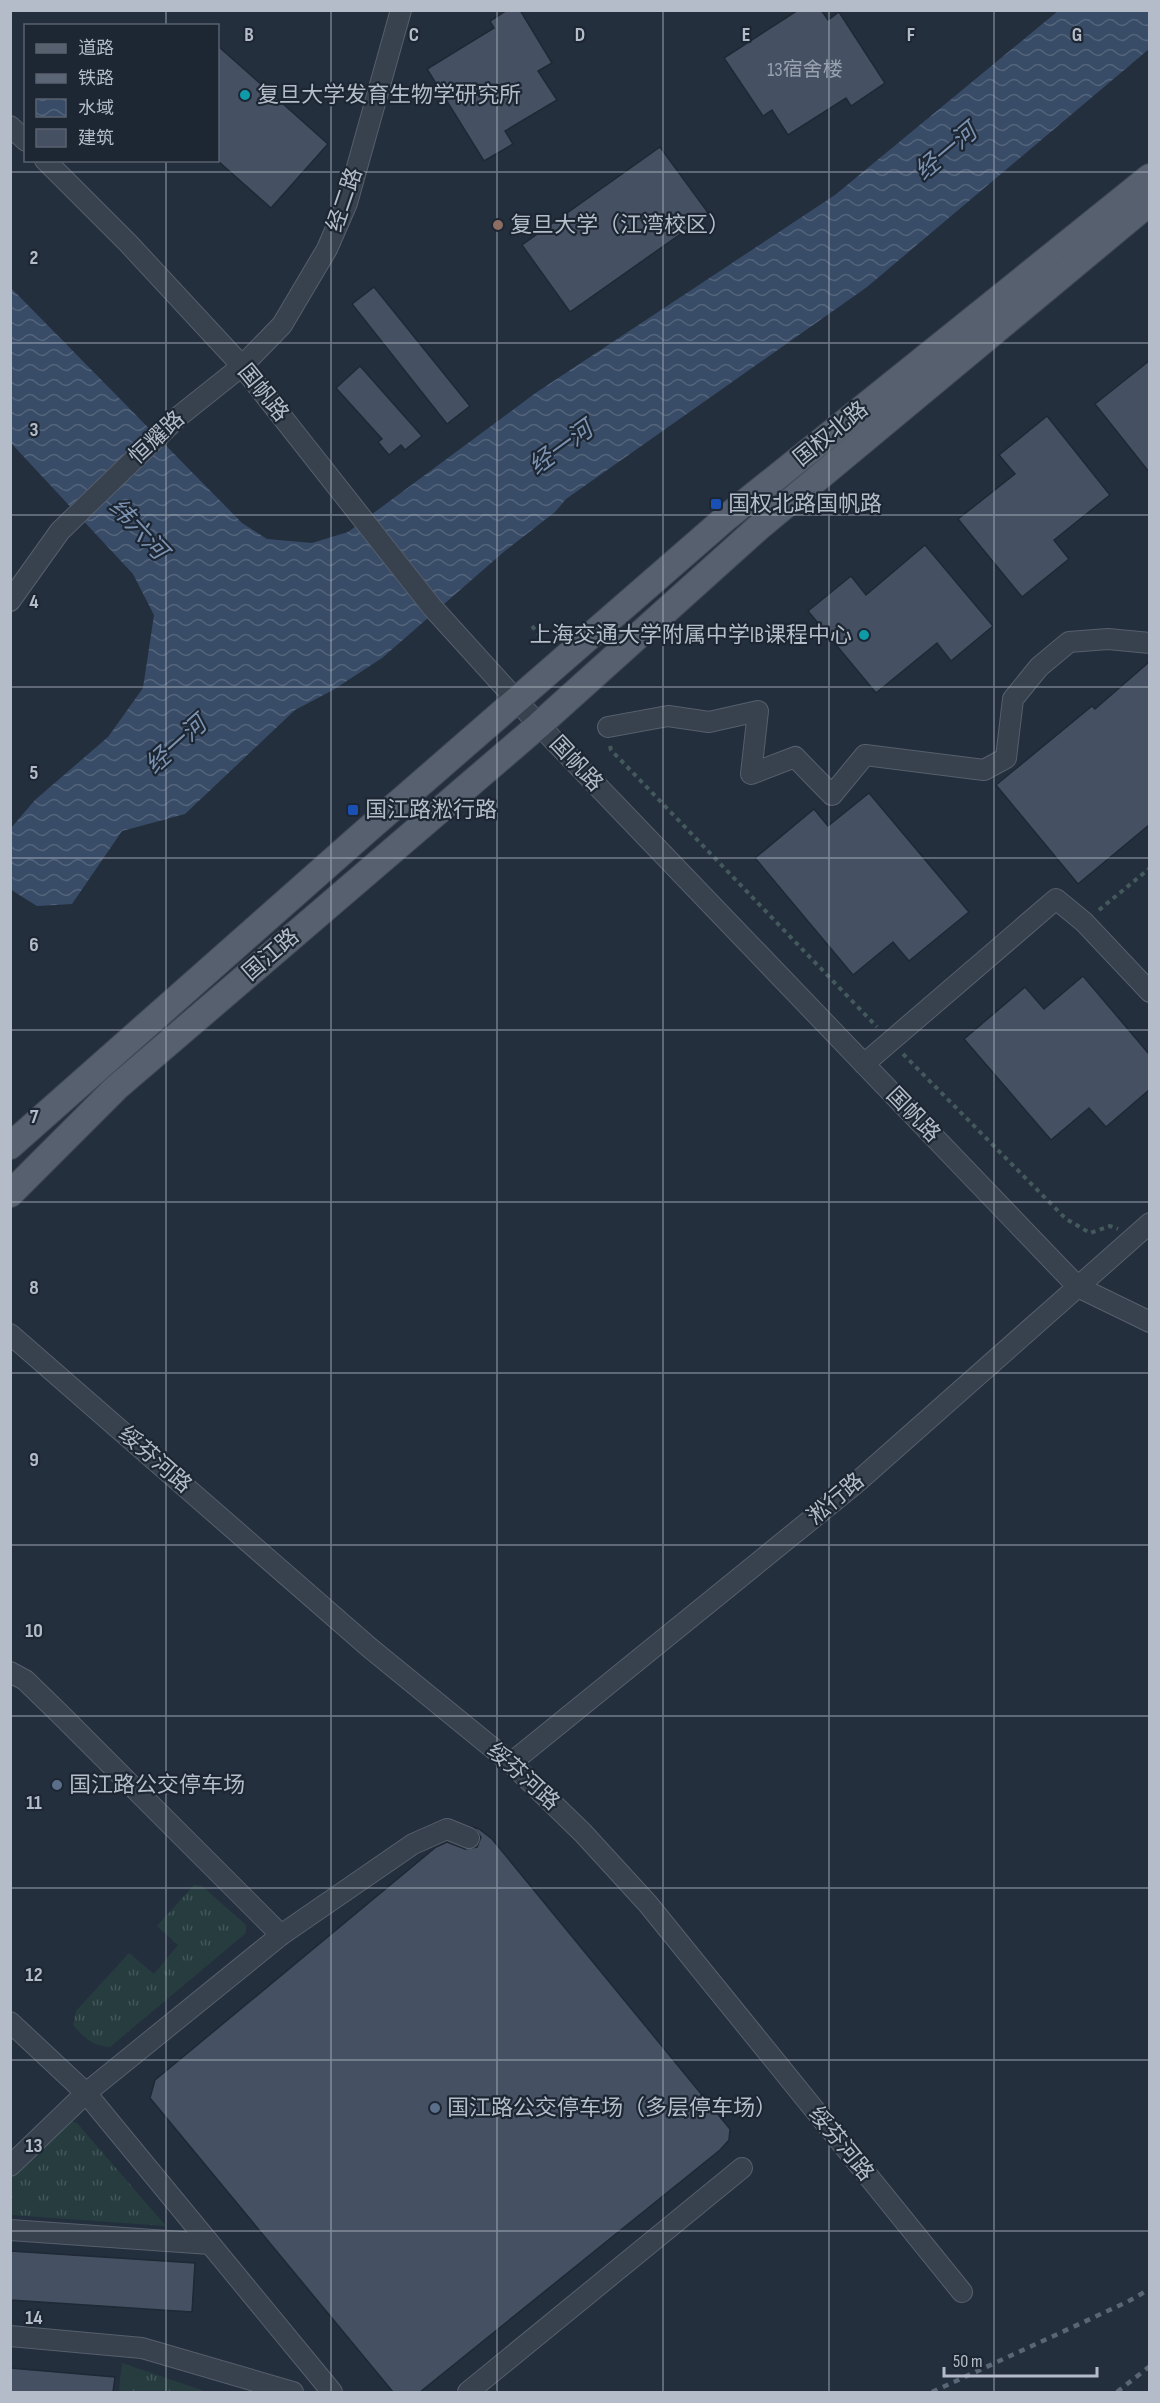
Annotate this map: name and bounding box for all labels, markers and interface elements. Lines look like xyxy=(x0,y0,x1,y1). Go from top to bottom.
text: B xyxy=(244,23,254,47)
text: C xyxy=(409,23,419,47)
text: D xyxy=(575,23,585,47)
text: E xyxy=(742,23,750,47)
text: F xyxy=(907,23,915,47)
text: G xyxy=(1072,23,1082,47)
legend xyxy=(24,24,219,162)
text: 道路 xyxy=(78,38,114,59)
house number: 13宿舍楼 xyxy=(767,58,843,82)
text: 铁路 xyxy=(78,68,114,89)
place label: 复旦大学发育生物学研究所 xyxy=(257,82,521,109)
marker: 复旦大学发育生物学研究所 xyxy=(238,88,252,102)
text: 水域 xyxy=(78,98,114,119)
water label: 经一河 xyxy=(909,115,986,186)
text: 建筑 xyxy=(78,128,114,149)
street label: 经二路 xyxy=(321,164,369,236)
place label: 复旦大学（江湾校区） xyxy=(510,212,730,239)
marker: 复旦大学（江湾校区） xyxy=(491,218,505,232)
text: 2 xyxy=(30,246,38,270)
street label: 国帆路 xyxy=(232,359,294,427)
street label: 国权北路 xyxy=(788,396,874,472)
street label: 恒耀路 xyxy=(124,406,190,470)
water label: 经一河 xyxy=(523,413,602,481)
text: 3 xyxy=(30,418,39,442)
place label: 国权北路国帆路 xyxy=(728,491,882,518)
water label: 纬六河 xyxy=(103,493,176,568)
marker: 国权北路国帆路 xyxy=(709,497,723,511)
text: 4 xyxy=(29,590,39,614)
place label: 上海交通大学附属中学IB课程中心 xyxy=(530,622,852,649)
marker: 上海交通大学附属中学IB课程中心 xyxy=(857,628,871,642)
water label: 经一河 xyxy=(140,707,215,780)
street label: 国帆路 xyxy=(544,731,608,797)
text: 5 xyxy=(30,761,39,785)
place label: 国江路淞行路 xyxy=(365,797,497,824)
marker: 国江路淞行路 xyxy=(346,803,360,817)
street label: 国江路 xyxy=(237,923,305,987)
text: 6 xyxy=(29,933,39,957)
street label: 国帆路 xyxy=(880,1082,946,1148)
text: 7 xyxy=(30,1105,39,1129)
text: 8 xyxy=(29,1276,39,1300)
street label: 绥芬河路 xyxy=(113,1421,197,1499)
text: 9 xyxy=(29,1448,39,1472)
street label: 淞行路 xyxy=(802,1467,870,1531)
text: 10 xyxy=(25,1619,43,1643)
street label: 绥芬河路 xyxy=(481,1738,565,1816)
place label: 国江路公交停车场 xyxy=(69,1772,245,1799)
marker: 国江路公交停车场 xyxy=(50,1778,64,1792)
text: 11 xyxy=(26,1791,42,1815)
text: 12 xyxy=(26,1963,42,1987)
place label: 国江路公交停车场（多层停车场） xyxy=(447,2095,777,2122)
marker: 国江路公交停车场（多层停车场） xyxy=(428,2101,442,2115)
street label: 绥芬河路 xyxy=(803,2101,879,2187)
text: 13 xyxy=(26,2134,42,2158)
text: 14 xyxy=(25,2306,43,2330)
scale bar xyxy=(944,2340,1097,2378)
text: 50 m xyxy=(953,2351,983,2372)

